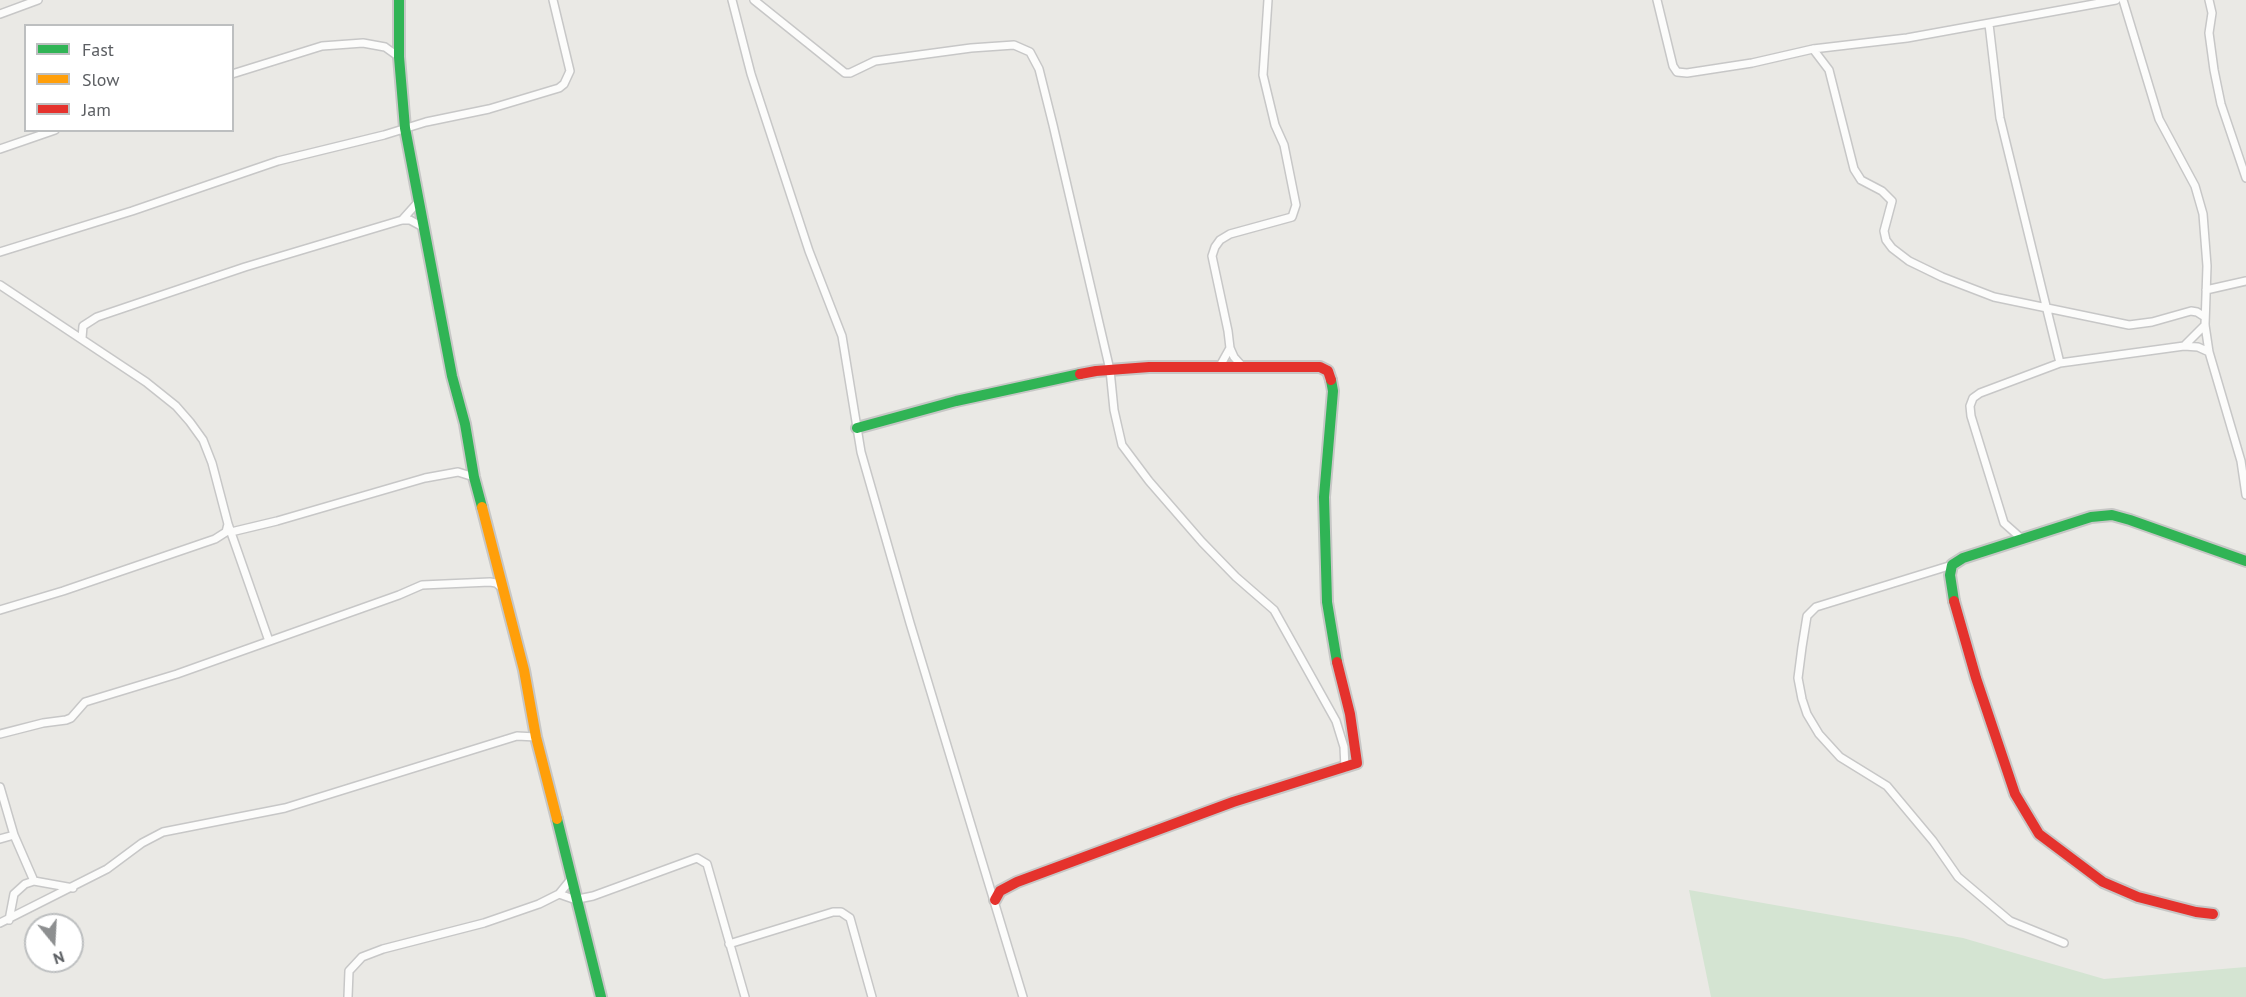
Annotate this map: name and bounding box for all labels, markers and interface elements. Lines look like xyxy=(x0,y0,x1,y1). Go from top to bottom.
legend xyxy=(24,24,234,132)
text: Fast xyxy=(82,38,114,61)
text: Slow xyxy=(82,68,120,91)
text: Jam xyxy=(82,98,111,121)
north arrow xyxy=(24,913,84,973)
text: N xyxy=(51,947,67,969)

